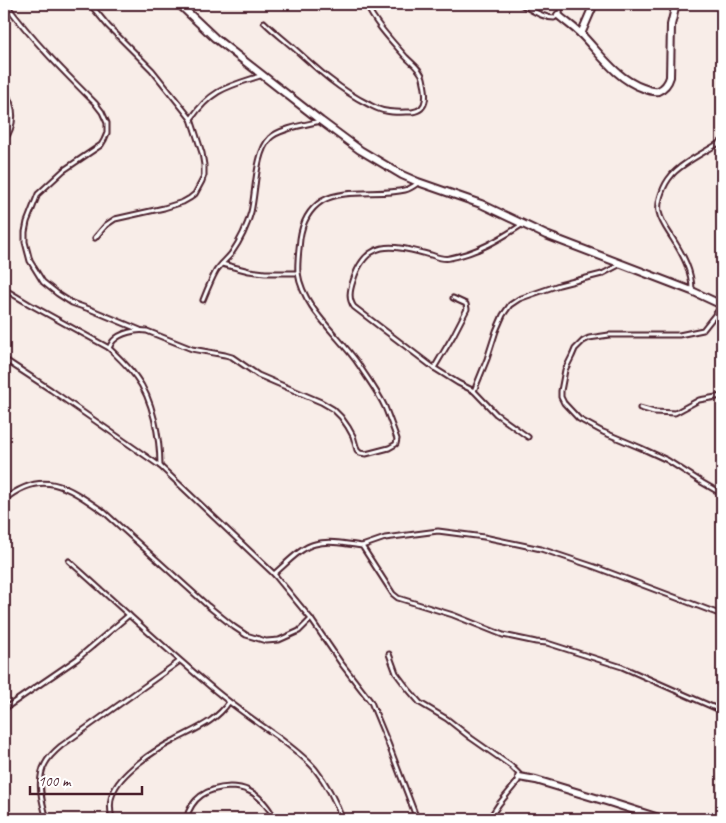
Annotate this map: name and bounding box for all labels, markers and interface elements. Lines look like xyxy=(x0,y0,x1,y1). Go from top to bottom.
scale bar xyxy=(30,763,142,795)
text: 100 m xyxy=(38,772,72,791)

